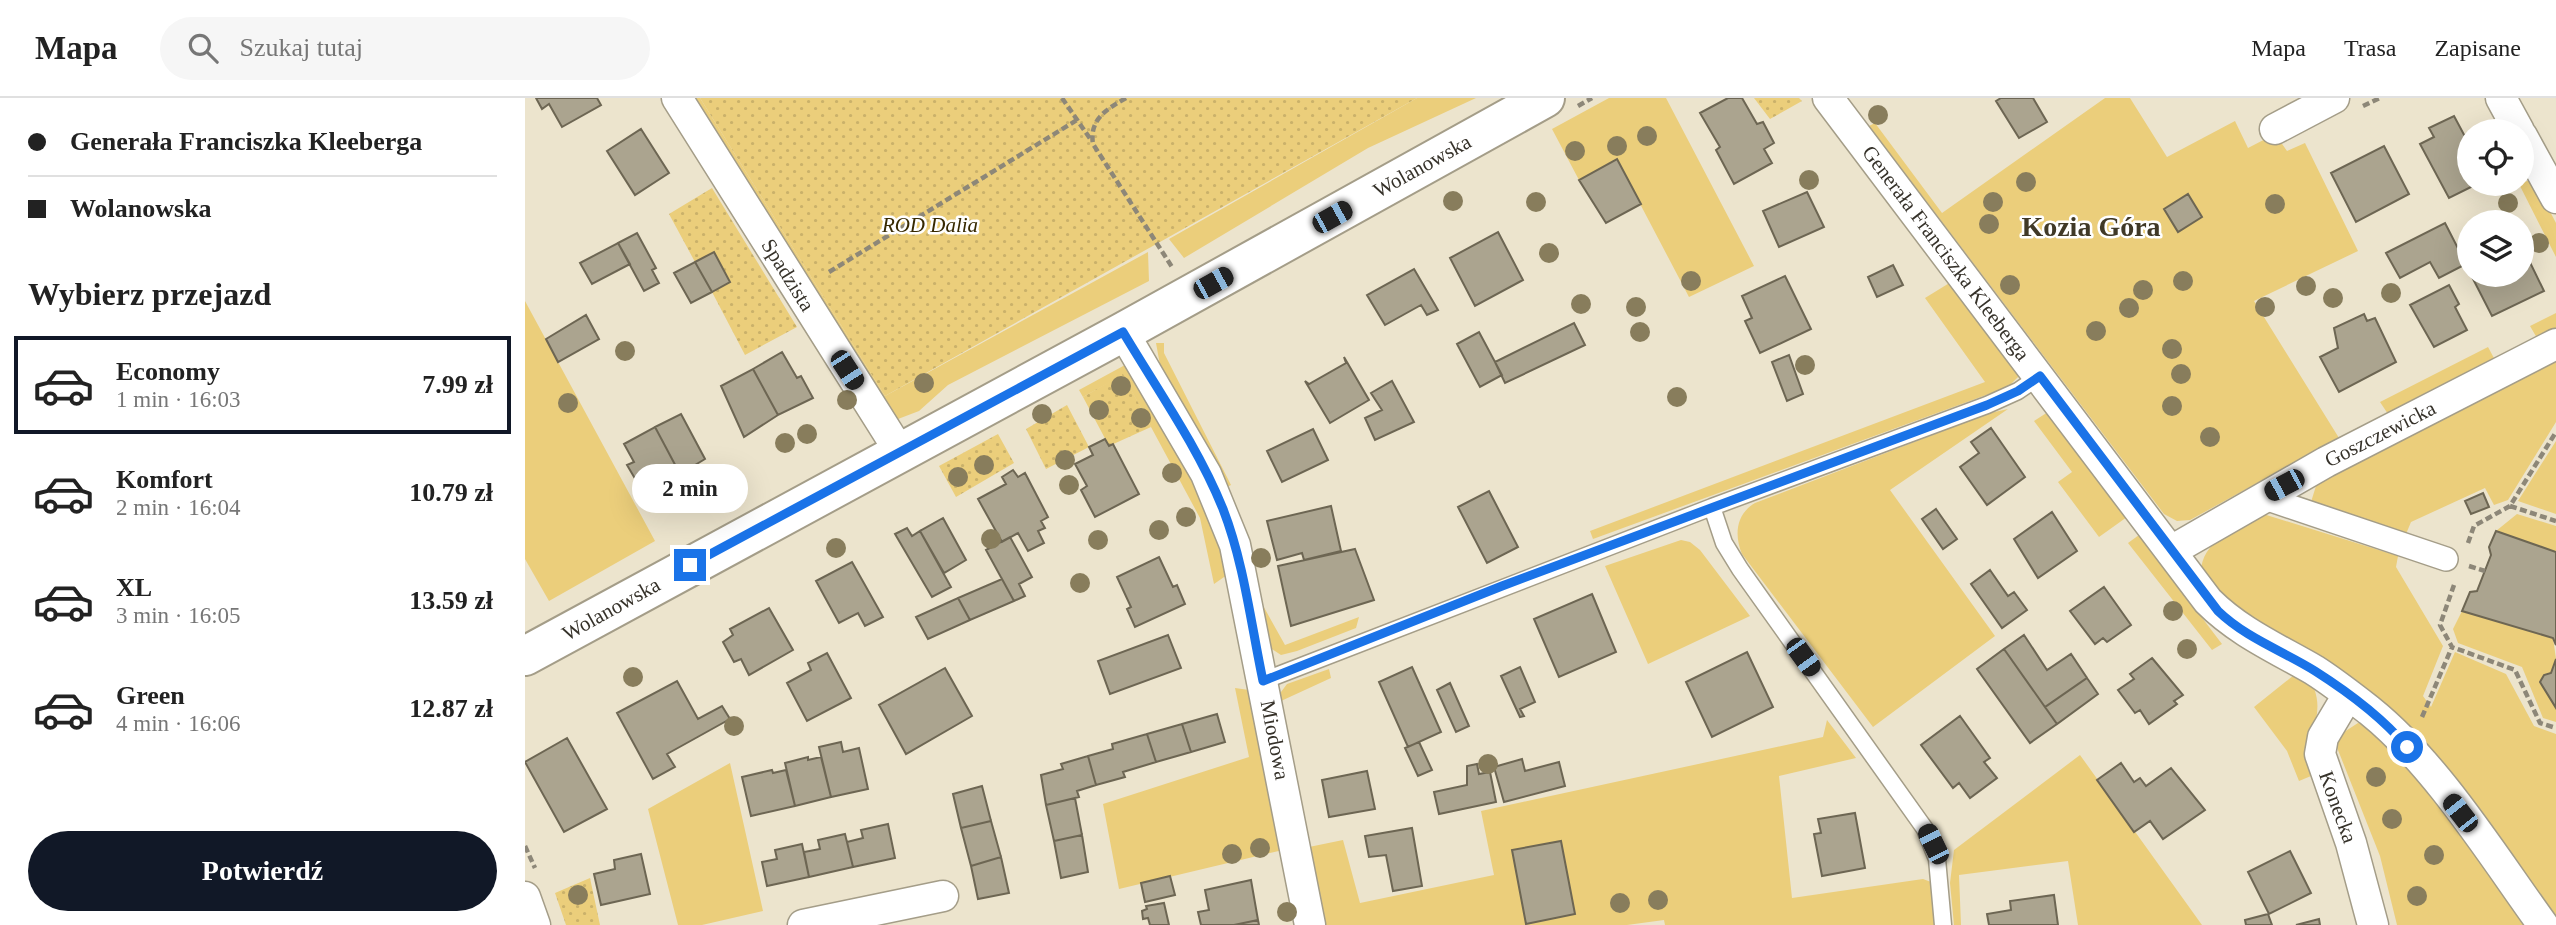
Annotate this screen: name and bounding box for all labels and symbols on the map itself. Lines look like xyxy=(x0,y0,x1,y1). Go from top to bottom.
street label: Wolanowska xyxy=(1369,129,1476,203)
street label: Generała Franciszka Kleeberga xyxy=(1857,141,2035,366)
car xyxy=(1309,198,1356,236)
district label: Kozia Góra xyxy=(2021,211,2161,242)
park label: ROD Dalia xyxy=(881,213,978,237)
street label: Spadzista xyxy=(756,235,820,316)
car xyxy=(1190,264,1237,302)
car xyxy=(827,347,868,393)
street label: Goszczewicka xyxy=(2321,395,2440,472)
callout: 2 min xyxy=(632,463,748,512)
car xyxy=(2261,466,2308,504)
route end xyxy=(674,549,706,581)
street label: Wolanowska xyxy=(558,572,665,646)
car xyxy=(1783,634,1824,680)
street label: Miodowa xyxy=(1256,698,1295,782)
route start xyxy=(2391,731,2423,763)
street label: Konecka xyxy=(2314,768,2362,847)
car xyxy=(2439,790,2482,836)
car xyxy=(1915,821,1952,867)

